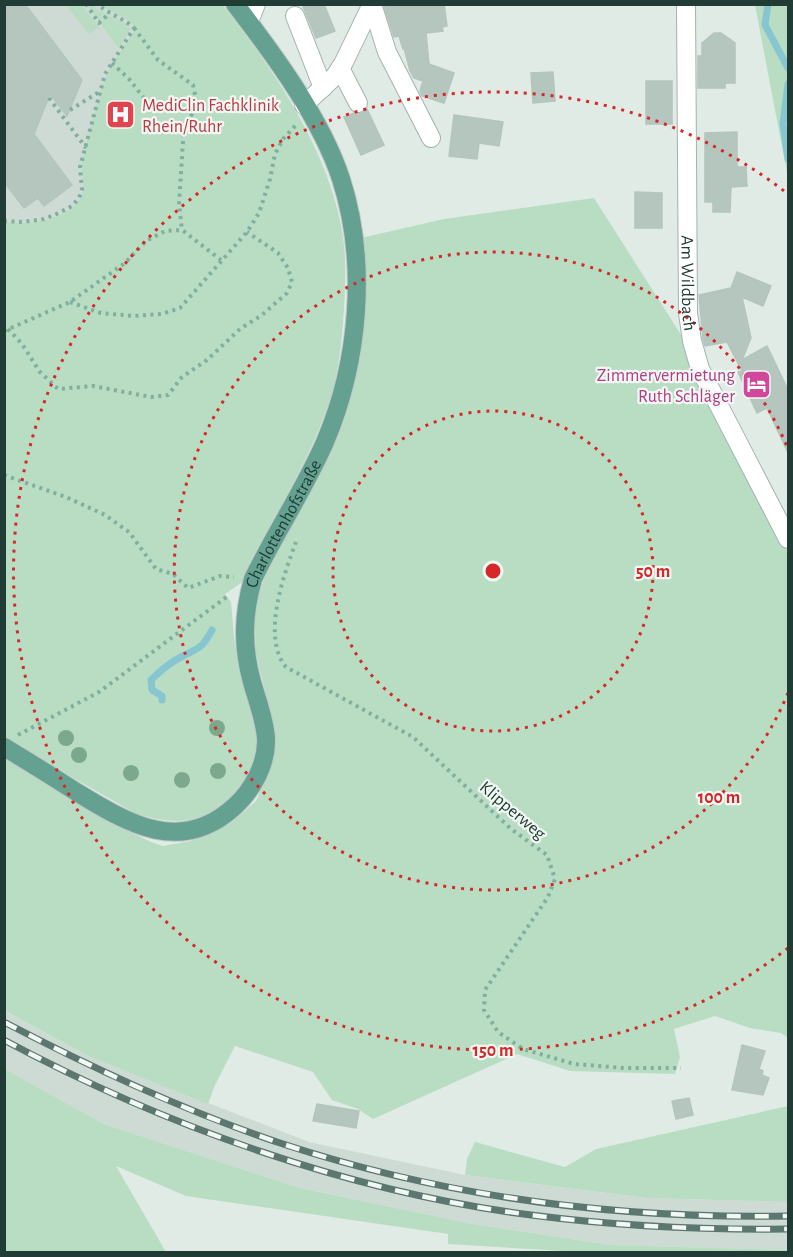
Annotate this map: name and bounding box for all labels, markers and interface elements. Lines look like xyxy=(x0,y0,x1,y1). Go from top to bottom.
place label: MediClin Fachklinik Rhein/Ruhr xyxy=(142,97,280,136)
hospital icon: MediClin Fachklinik Rhein/Ruhr xyxy=(105,99,137,131)
street label: Am Wildbach xyxy=(677,235,698,332)
place label: Zimmervermietung Ruth Schläger xyxy=(597,367,735,406)
hotel icon: Zimmervermietung Ruth Schläger xyxy=(740,369,772,401)
street label: Charlottenhofstraße xyxy=(243,457,325,590)
centre of rings xyxy=(483,561,503,581)
text: 50 m xyxy=(636,563,670,581)
street label: Klipperweg xyxy=(476,778,549,844)
text: 100 m xyxy=(698,789,740,807)
text: 150 m xyxy=(473,1042,513,1060)

